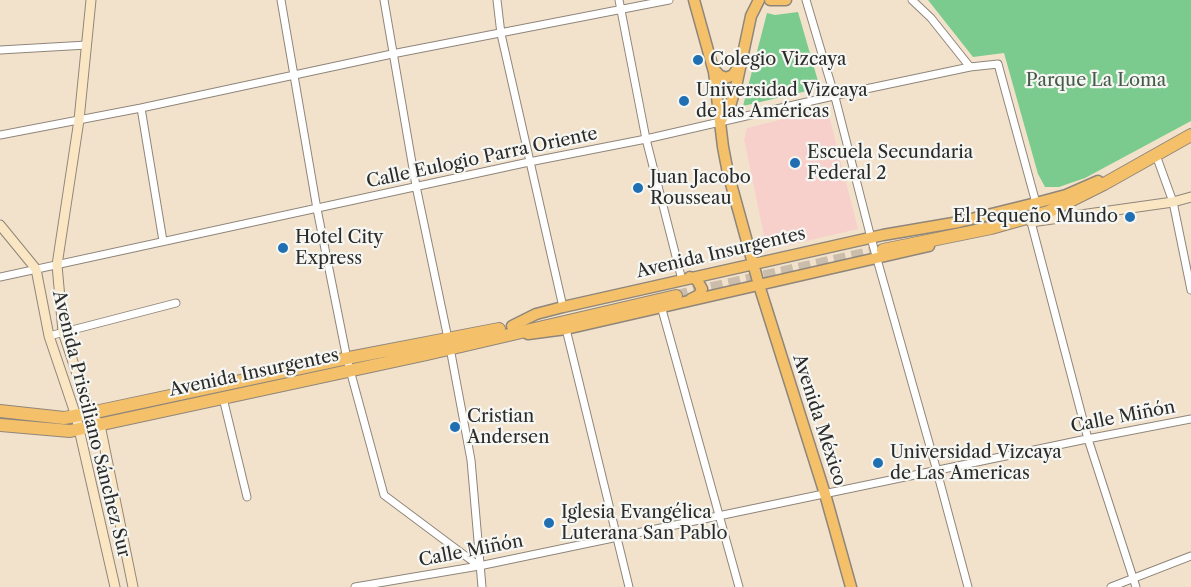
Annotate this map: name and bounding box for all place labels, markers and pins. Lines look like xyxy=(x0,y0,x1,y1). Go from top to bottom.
place label: Colegio Vizcaya xyxy=(710,49,846,71)
marker: Colegio Vizcaya xyxy=(691,53,705,67)
place label: Universidad Vizcaya de las Américas xyxy=(696,80,868,122)
marker: Universidad Vizcaya de las Américas xyxy=(677,94,691,108)
place label: Escuela Secundaria Federal 2 xyxy=(807,142,973,184)
marker: Escuela Secundaria Federal 2 xyxy=(788,156,802,170)
place label: Juan Jacobo Rousseau xyxy=(650,167,751,210)
marker: Juan Jacobo Rousseau xyxy=(631,181,645,195)
place label: El Pequeño Mundo xyxy=(953,206,1118,228)
marker: El Pequeño Mundo xyxy=(1123,210,1137,224)
place label: Hotel City Express xyxy=(295,227,383,270)
marker: Hotel City Express xyxy=(276,241,290,255)
place label: Cristian Andersen xyxy=(467,406,549,448)
marker: Cristian Andersen xyxy=(448,420,462,434)
place label: Universidad Vizcaya de Las Americas xyxy=(890,442,1062,484)
marker: Universidad Vizcaya de Las Americas xyxy=(871,456,885,470)
place label: Iglesia Evangélica Luterana San Pablo xyxy=(561,502,727,544)
marker: Iglesia Evangélica Luterana San Pablo xyxy=(542,516,556,530)

